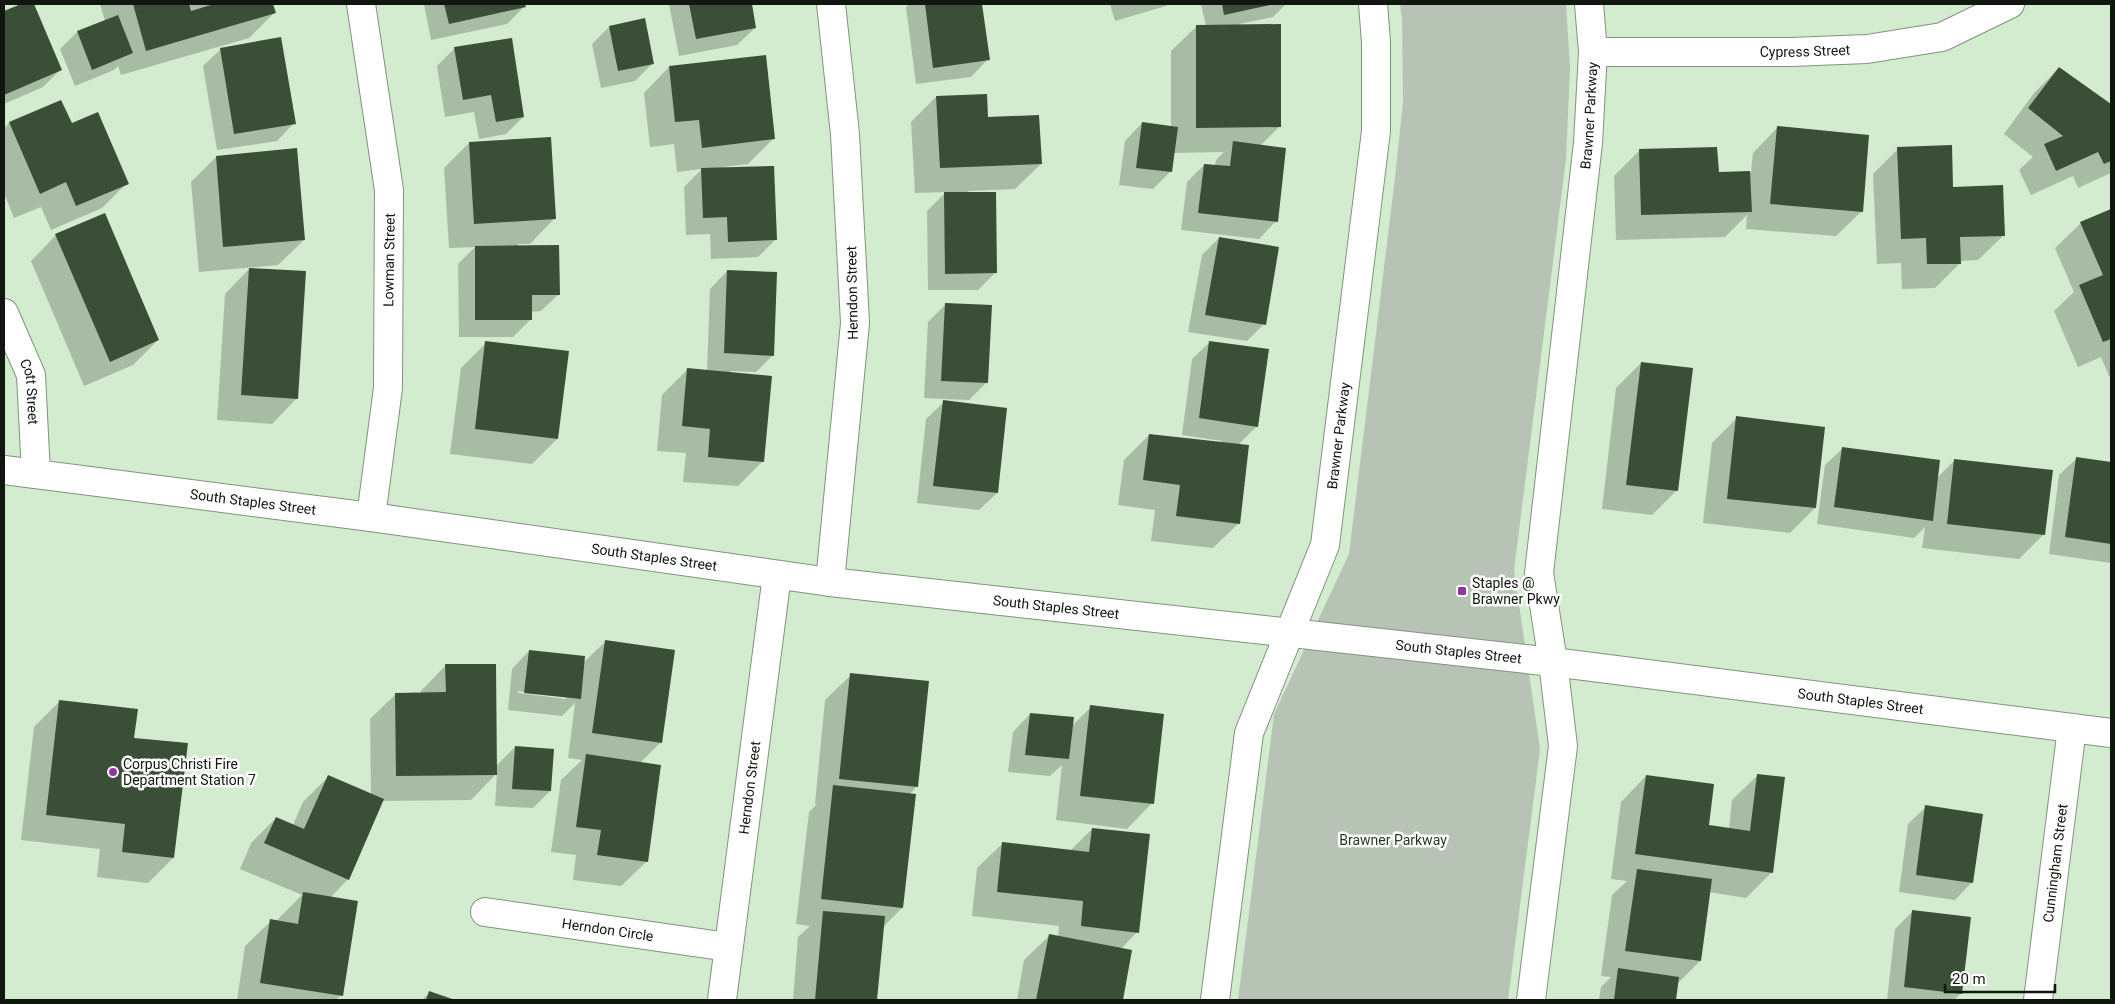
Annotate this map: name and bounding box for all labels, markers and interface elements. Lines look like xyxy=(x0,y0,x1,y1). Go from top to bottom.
street label: Cypress Street xyxy=(1760,42,1851,60)
street label: Brawner Parkway xyxy=(1577,61,1600,170)
street label: Lowman Street xyxy=(380,212,398,307)
street label: Herndon Street xyxy=(843,245,861,340)
street label: Cott Street xyxy=(17,356,42,426)
street label: Brawner Parkway xyxy=(1324,381,1353,490)
street label: South Staples Street xyxy=(189,486,317,518)
street label: South Staples Street xyxy=(590,540,718,574)
place label: Staples @ Brawner Pkwy xyxy=(1472,575,1560,607)
marker: Staples @ Brawner Pkwy xyxy=(1456,585,1468,597)
street label: South Staples Street xyxy=(992,592,1120,622)
street label: South Staples Street xyxy=(1395,637,1523,667)
street label: South Staples Street xyxy=(1797,685,1925,717)
street label: Herndon Street xyxy=(735,740,763,835)
place label: Corpus Christi Fire Department Station 7 xyxy=(123,756,256,788)
marker: Corpus Christi Fire Department Station 7 xyxy=(107,766,119,778)
street label: Cunningham Street xyxy=(2040,802,2071,923)
park label: Brawner Parkway xyxy=(1339,832,1447,848)
street label: Herndon Circle xyxy=(561,915,655,944)
scale bar xyxy=(1945,962,2055,994)
text: 20 m xyxy=(1952,970,1986,988)

